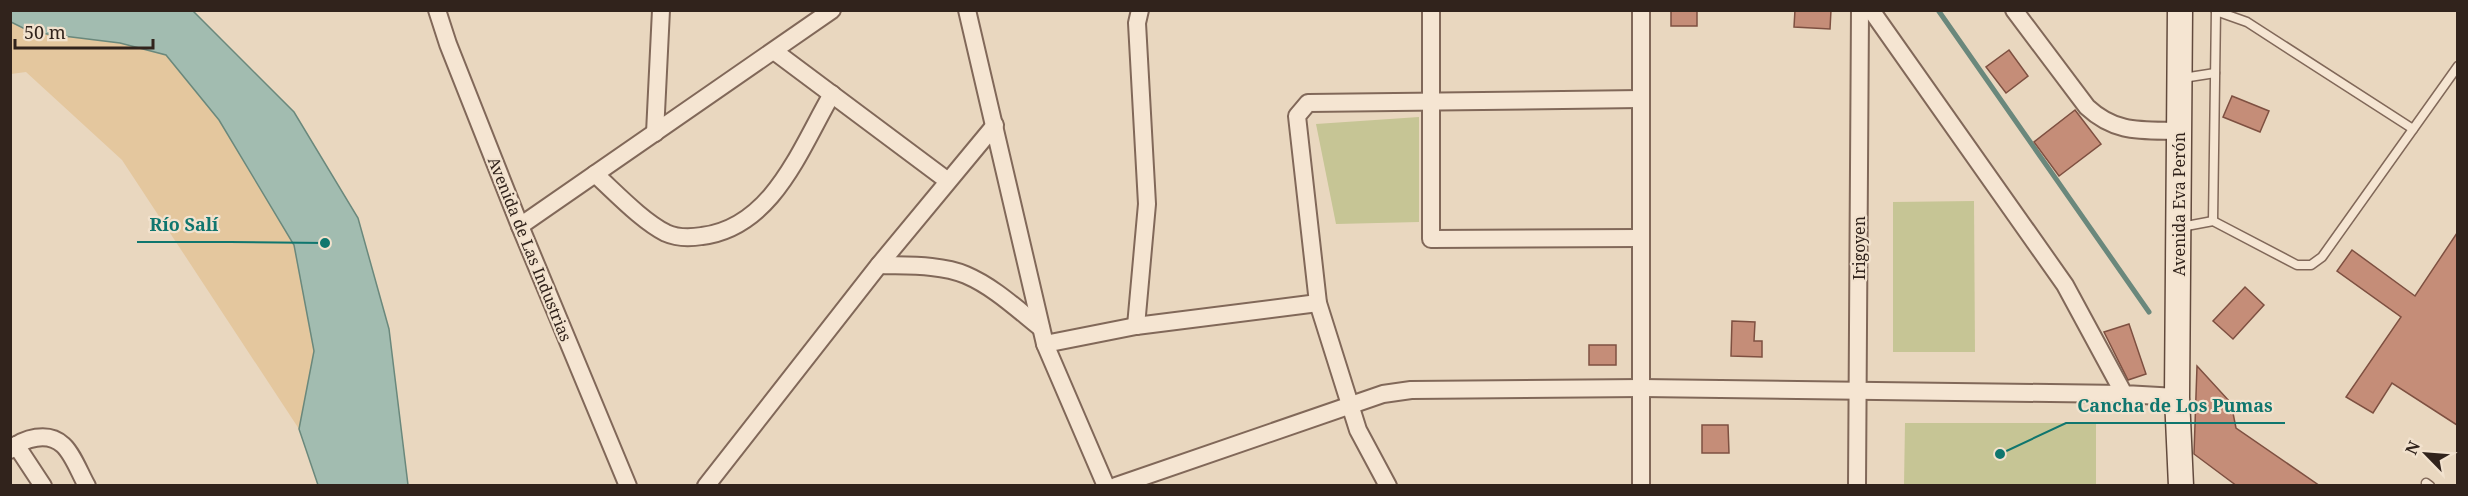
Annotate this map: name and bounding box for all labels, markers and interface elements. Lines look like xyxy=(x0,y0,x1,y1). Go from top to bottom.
scale bar xyxy=(15,12,153,50)
text: 50 m xyxy=(24,20,66,44)
street label: Avenida Eva Perón xyxy=(2168,132,2190,276)
street label: Avenida de Las Industrias xyxy=(483,153,577,345)
callout: Río Salí xyxy=(137,206,230,242)
text: Río Salí xyxy=(150,212,219,236)
street label: Irigoyen xyxy=(1848,216,1870,280)
callout: Cancha de Los Pumas xyxy=(2066,387,2285,423)
text: Cancha de Los Pumas xyxy=(2077,393,2273,417)
north arrow xyxy=(2396,424,2456,484)
text: N xyxy=(2400,437,2425,458)

